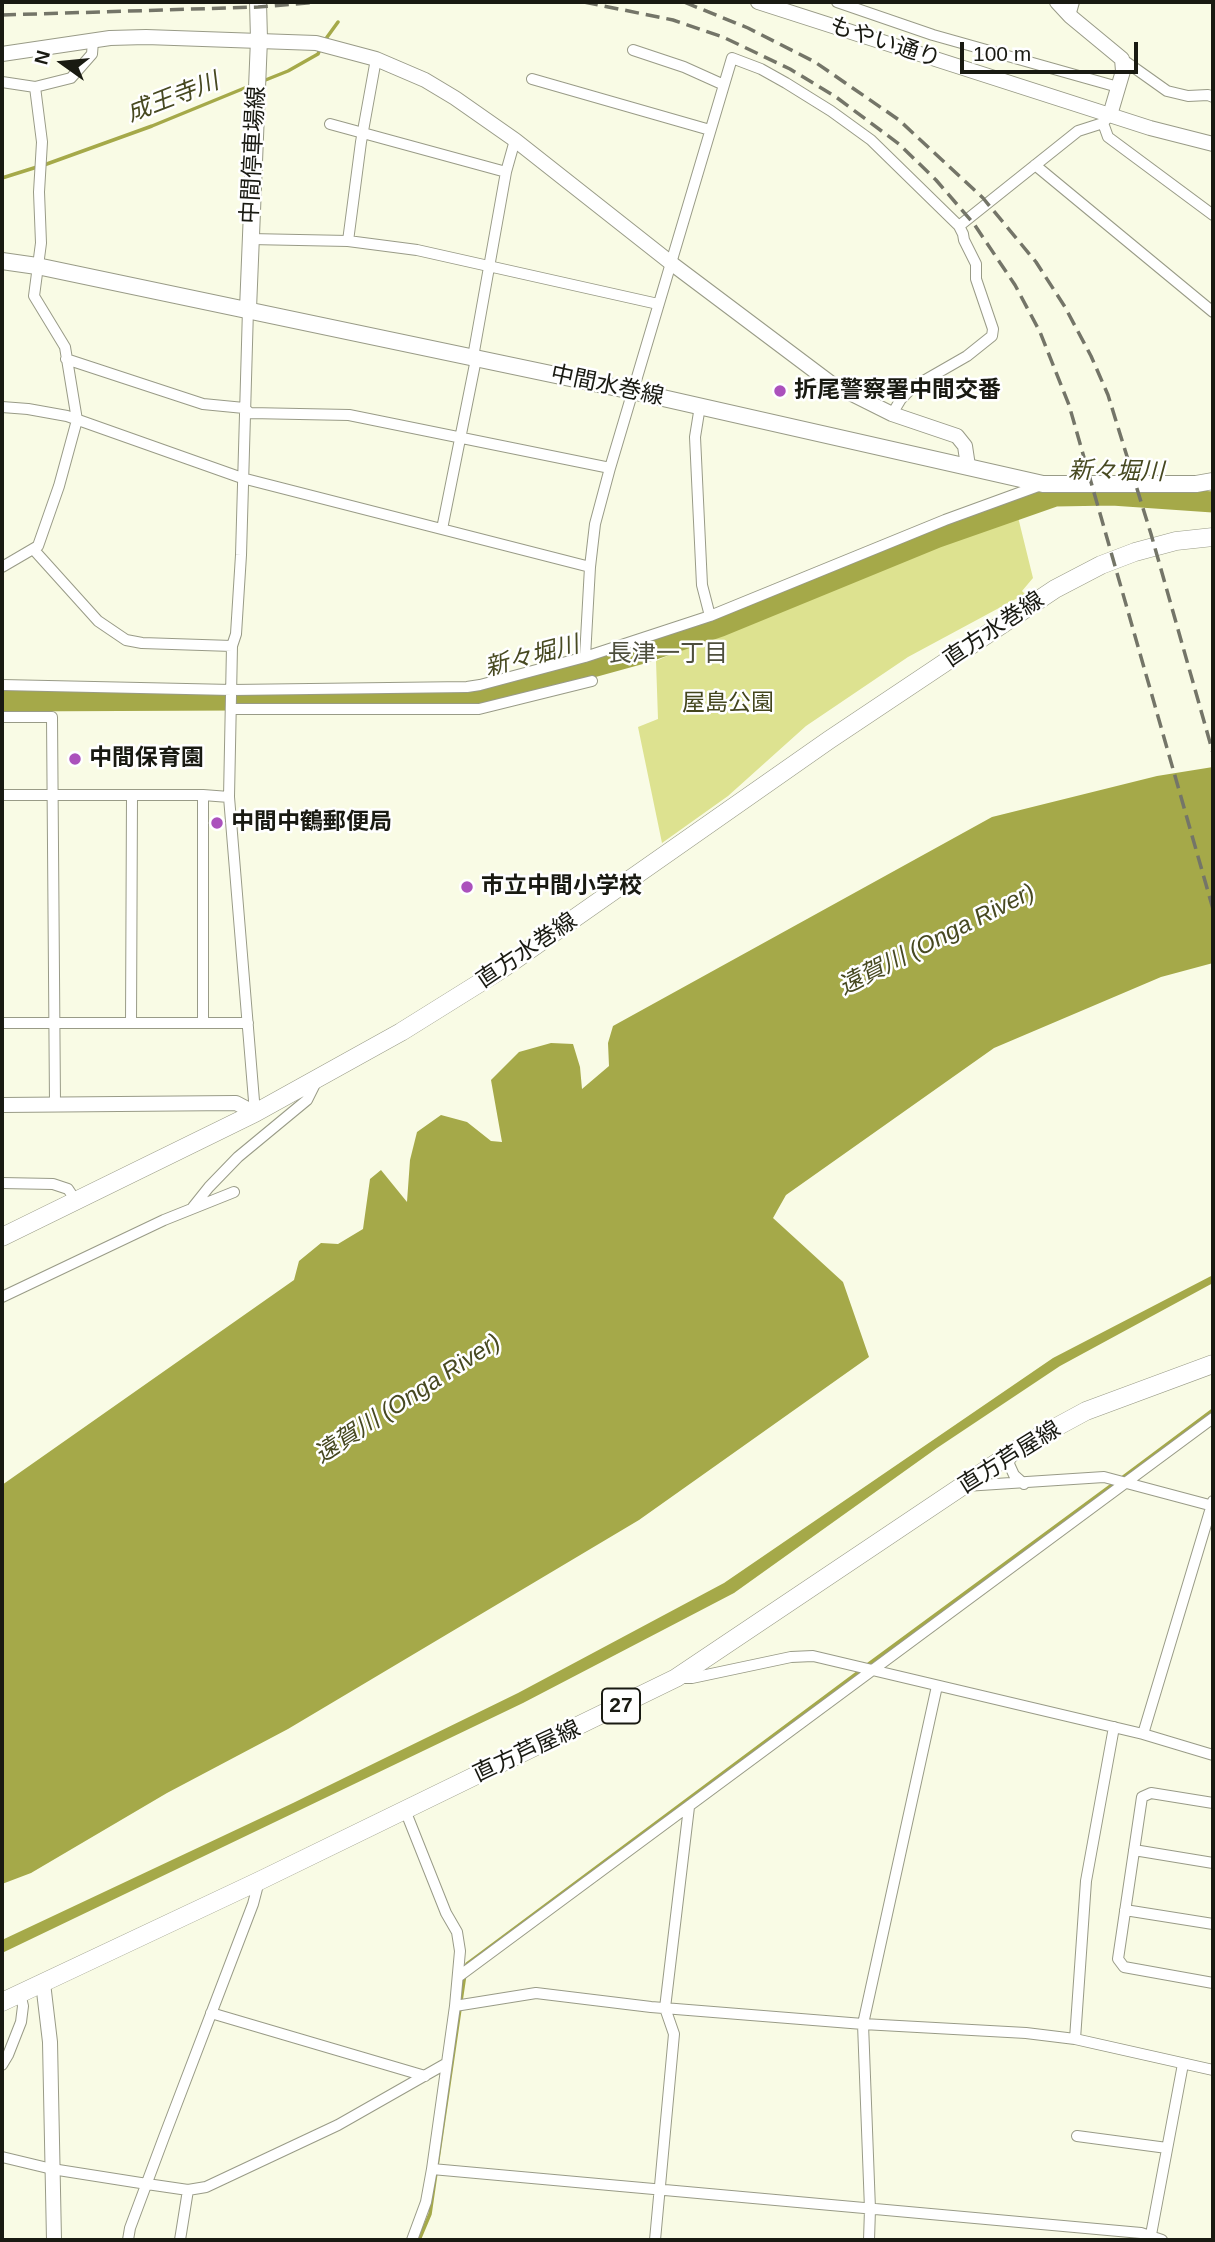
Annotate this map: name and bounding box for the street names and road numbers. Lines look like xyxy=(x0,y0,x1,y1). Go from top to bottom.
street label: もやい通り xyxy=(826,12,944,74)
street label: 中間停車場線 xyxy=(237,85,271,225)
street label: 中間水巻線 xyxy=(548,361,666,411)
street label: 直方水巻線 xyxy=(939,586,1049,674)
street label: 直方水巻線 xyxy=(472,907,582,995)
street label: 直方芦屋線 xyxy=(954,1416,1066,1500)
road number: 27 xyxy=(602,1688,640,1724)
street label: 直方芦屋線 xyxy=(469,1715,585,1789)

